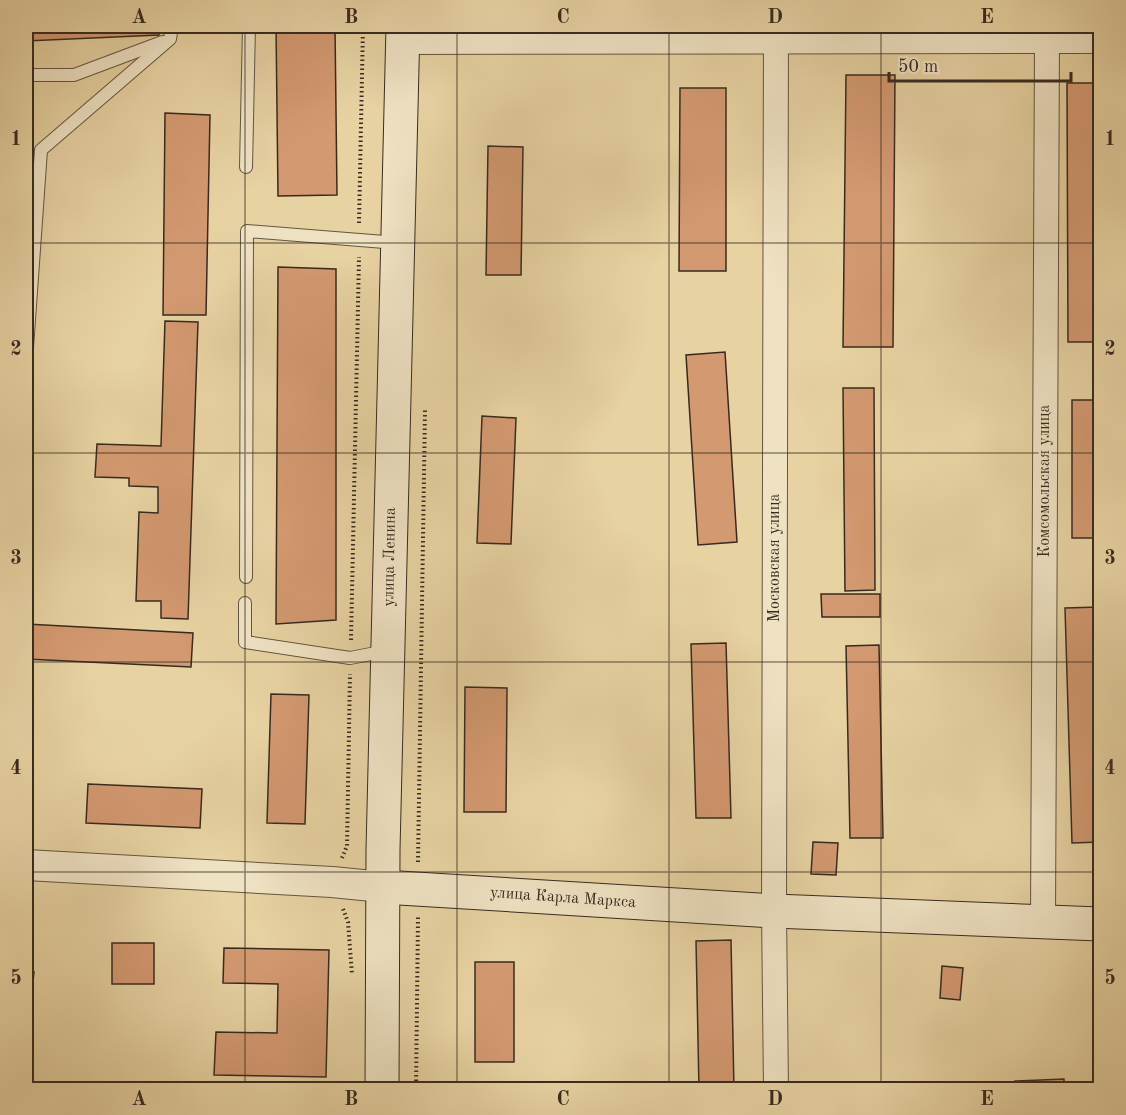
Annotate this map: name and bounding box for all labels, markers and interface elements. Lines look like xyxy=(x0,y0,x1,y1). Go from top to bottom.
text: A xyxy=(131,8,147,28)
text: B xyxy=(344,8,358,28)
text: C xyxy=(556,8,570,28)
text: D xyxy=(767,8,783,28)
text: E xyxy=(980,8,994,28)
scale bar xyxy=(889,45,1070,83)
text: 50 m xyxy=(898,58,938,76)
text: 1 xyxy=(10,130,22,150)
text: 1 xyxy=(1104,130,1116,150)
text: 2 xyxy=(10,340,22,360)
text: 2 xyxy=(1104,340,1116,360)
street label: Комсомольская улица xyxy=(1037,404,1053,558)
street label: Московская улица xyxy=(767,494,783,622)
street label: улица Ленина xyxy=(381,507,399,607)
text: 3 xyxy=(10,549,22,569)
text: 3 xyxy=(1104,549,1116,569)
text: 4 xyxy=(10,759,22,779)
text: 4 xyxy=(1104,759,1116,779)
street label: улица Карла Маркса xyxy=(490,885,637,911)
text: 5 xyxy=(10,968,22,989)
text: 5 xyxy=(1104,968,1116,989)
text: A xyxy=(131,1090,147,1110)
text: B xyxy=(344,1090,358,1110)
text: C xyxy=(556,1090,570,1110)
text: D xyxy=(767,1090,783,1110)
text: E xyxy=(980,1090,994,1110)

